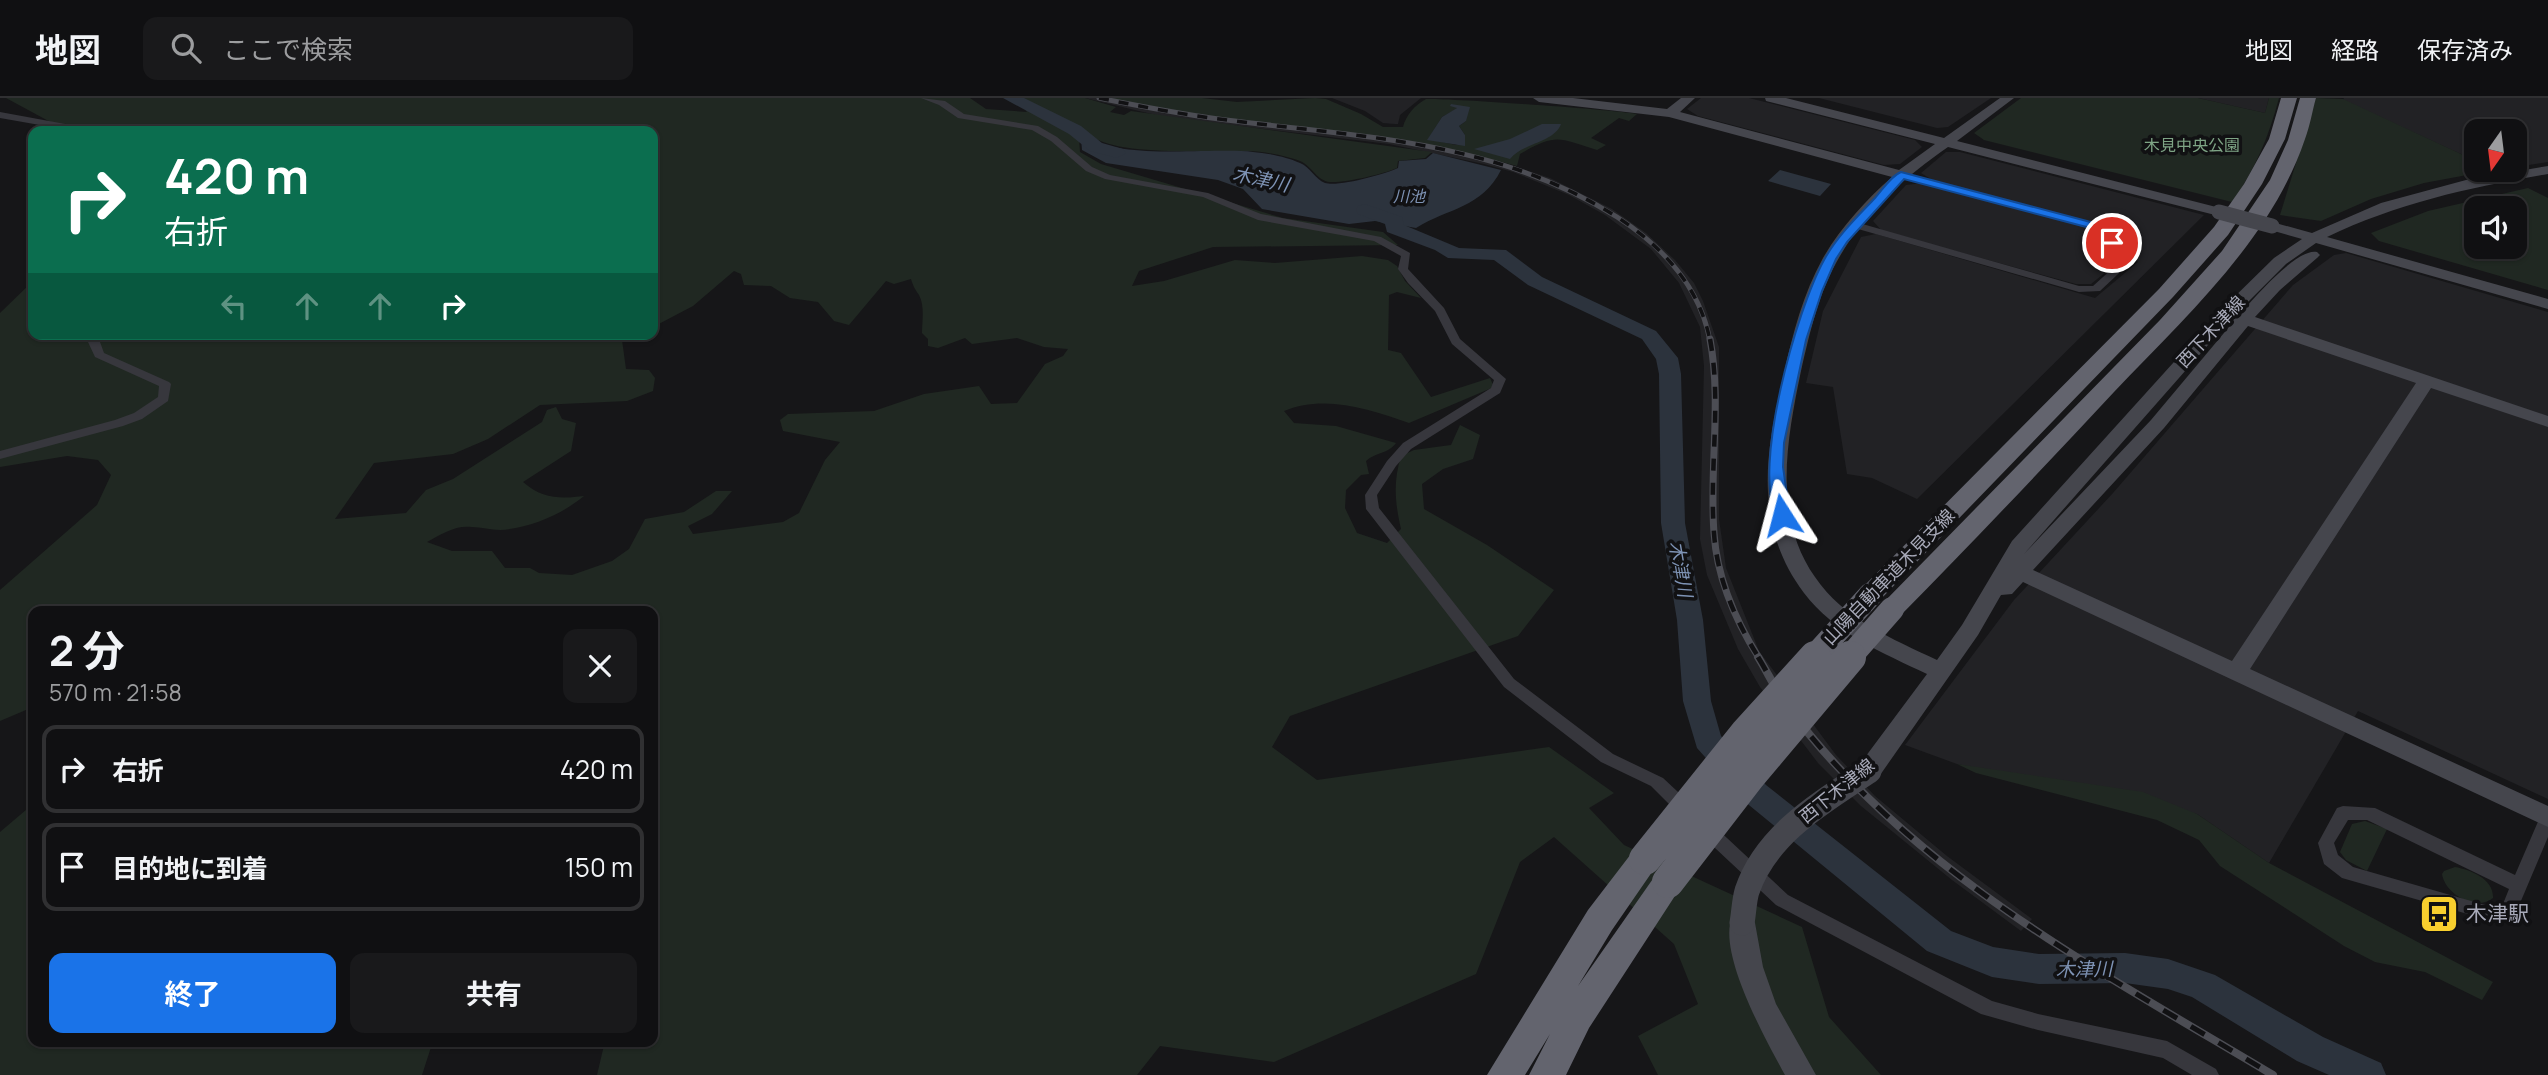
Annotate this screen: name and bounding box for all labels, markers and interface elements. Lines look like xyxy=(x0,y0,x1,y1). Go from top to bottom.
search box xyxy=(143,17,633,80)
text: 地図 xyxy=(35,27,101,72)
icon: search xyxy=(167,29,205,67)
text: ここで検索 xyxy=(223,31,353,67)
text: 地図 xyxy=(2245,33,2293,66)
text: 経路 xyxy=(2331,33,2379,66)
text: 保存済み xyxy=(2417,33,2513,66)
north arrow xyxy=(2464,119,2527,182)
map controls xyxy=(2464,119,2527,259)
park label: 木見中央公園 xyxy=(2144,134,2240,156)
text: 420 m xyxy=(164,142,309,209)
icon: right xyxy=(49,154,140,245)
water label: 木津川 xyxy=(1230,160,1294,198)
water label: 川池 xyxy=(1393,185,1427,207)
button: sound xyxy=(2464,196,2527,259)
text: 右折 xyxy=(164,209,228,253)
pin xyxy=(2082,213,2142,273)
icon: arrive xyxy=(2093,224,2131,262)
icon: left xyxy=(215,287,253,325)
icon: ahead xyxy=(288,287,326,325)
icon: ahead xyxy=(361,287,399,325)
icon: right xyxy=(434,287,472,325)
street label: 西下木津線 xyxy=(2171,290,2250,372)
position arrow xyxy=(1745,478,1819,552)
street label: 山陽自動車道木見支線 xyxy=(1817,503,1959,649)
water label: 木津川 xyxy=(1663,539,1699,601)
text: 2 分 xyxy=(49,621,124,679)
button: close xyxy=(563,629,637,703)
text: 570 m · 21:58 xyxy=(49,676,182,708)
icon: right xyxy=(53,750,91,788)
text: 420 m xyxy=(560,751,633,787)
text: 右折 xyxy=(112,752,164,788)
street label: 西下木津線 xyxy=(1794,753,1879,828)
icon: arrive xyxy=(53,848,91,886)
text: 150 m xyxy=(565,849,633,885)
text: 目的地に到着 xyxy=(112,850,268,886)
bus stop icon: 木津駅 xyxy=(2418,893,2460,935)
place label: 木津駅 xyxy=(2466,899,2529,927)
button: 終了 xyxy=(49,953,336,1033)
button: 共有 xyxy=(350,953,637,1033)
water label: 木津川 xyxy=(2055,955,2115,982)

